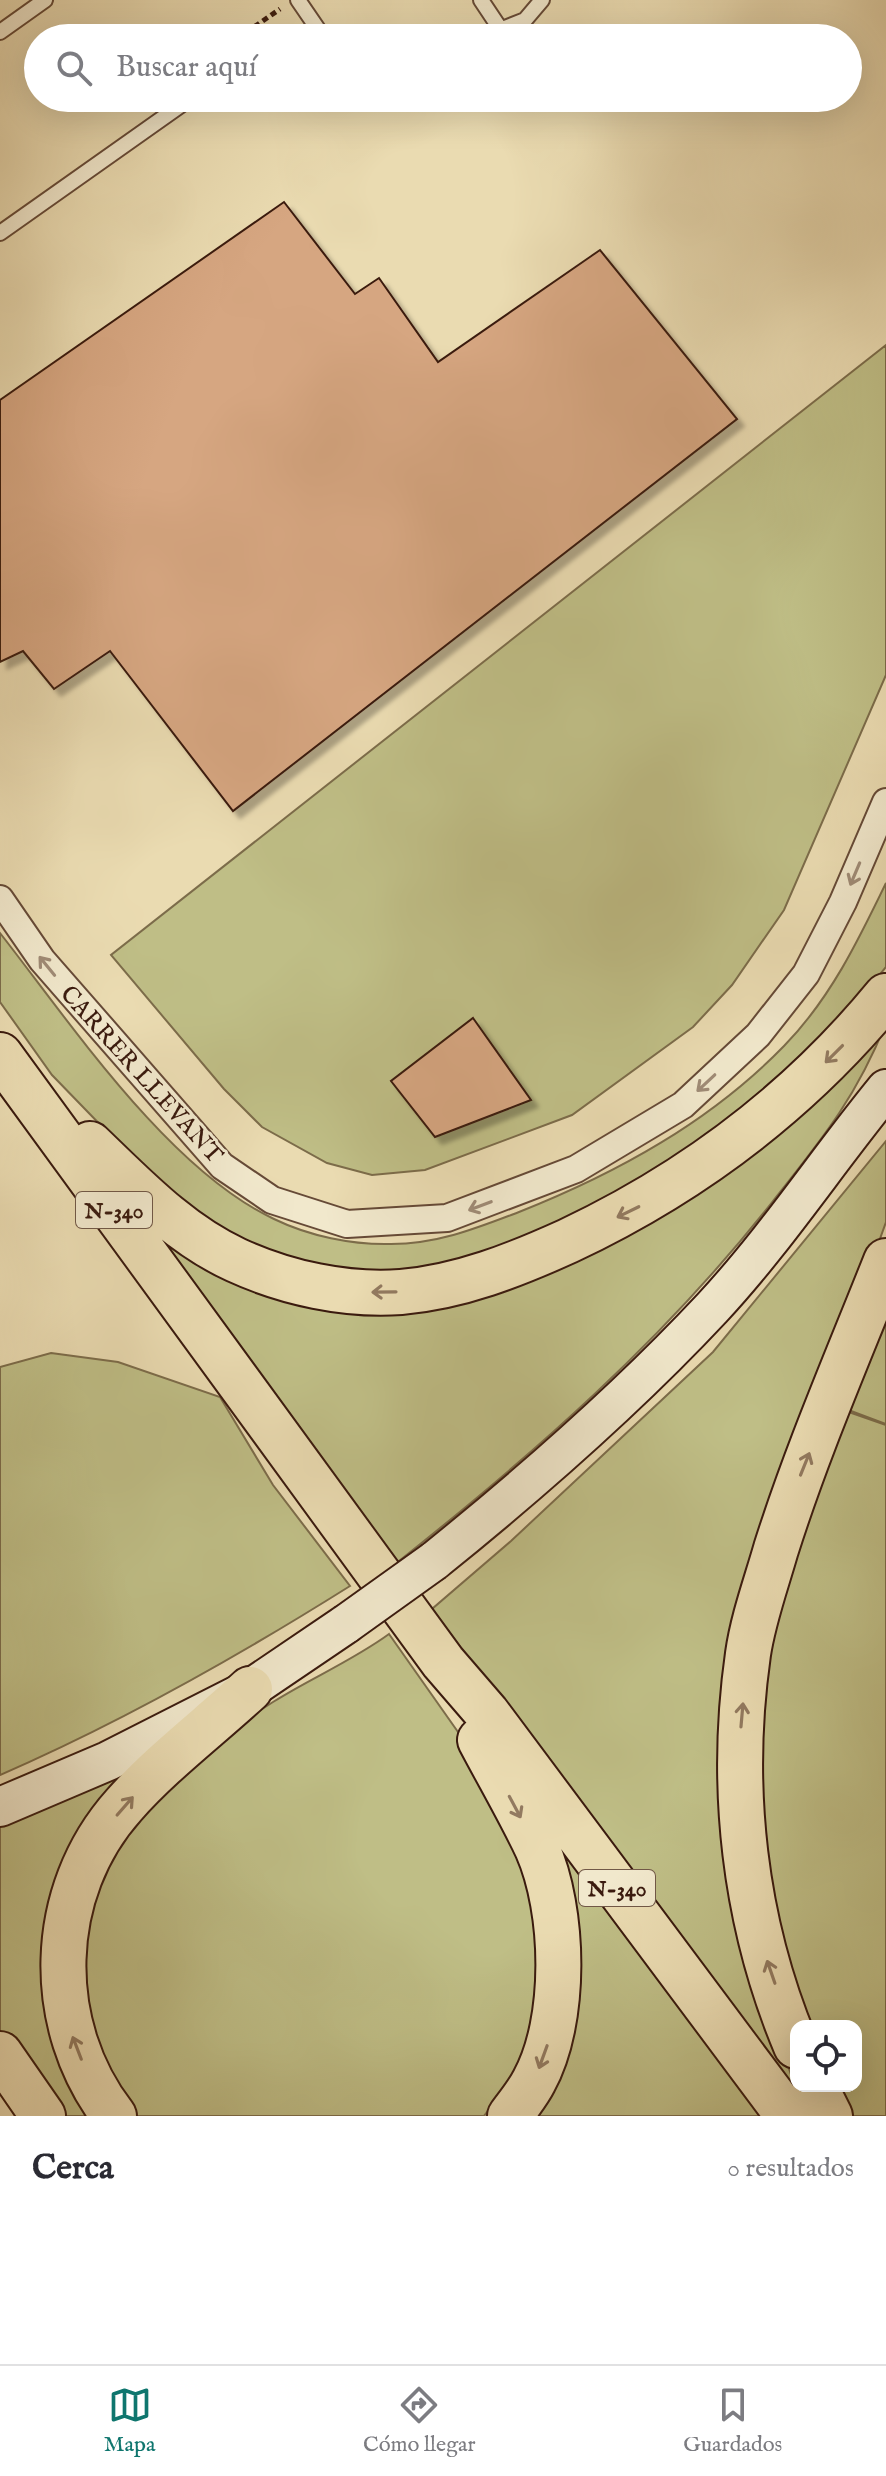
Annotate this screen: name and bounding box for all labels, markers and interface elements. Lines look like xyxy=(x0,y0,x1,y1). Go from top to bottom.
search box xyxy=(24,24,862,112)
icon: search xyxy=(52,46,96,90)
text: Buscar aquí xyxy=(116,49,257,87)
one-way arrow xyxy=(847,861,862,886)
one-way arrow xyxy=(38,956,56,977)
street label: CARRER LLEVANT xyxy=(53,979,229,1171)
one-way arrow xyxy=(825,1044,844,1063)
one-way arrow xyxy=(697,1074,717,1092)
road number: N-340 xyxy=(76,1192,152,1228)
one-way arrow xyxy=(468,1200,493,1214)
one-way arrow xyxy=(617,1204,641,1220)
one-way arrow xyxy=(371,1284,398,1300)
one-way arrow xyxy=(799,1452,813,1477)
one-way arrow xyxy=(735,1702,750,1729)
one-way arrow xyxy=(508,1795,524,1818)
one-way arrow xyxy=(116,1796,134,1816)
road number: N-340 xyxy=(579,1870,655,1906)
one-way arrow xyxy=(762,1960,777,1985)
map controls xyxy=(790,2020,862,2092)
button: locate xyxy=(790,2020,862,2092)
one-way arrow xyxy=(69,2036,83,2061)
one-way arrow xyxy=(535,2045,549,2069)
text: Cerca xyxy=(32,2147,114,2190)
text: 0 resultados xyxy=(727,2152,854,2185)
tab: Mapa xyxy=(104,2383,155,2459)
tab: Cómo llegar xyxy=(363,2383,476,2459)
tab: Guardados xyxy=(683,2383,782,2459)

